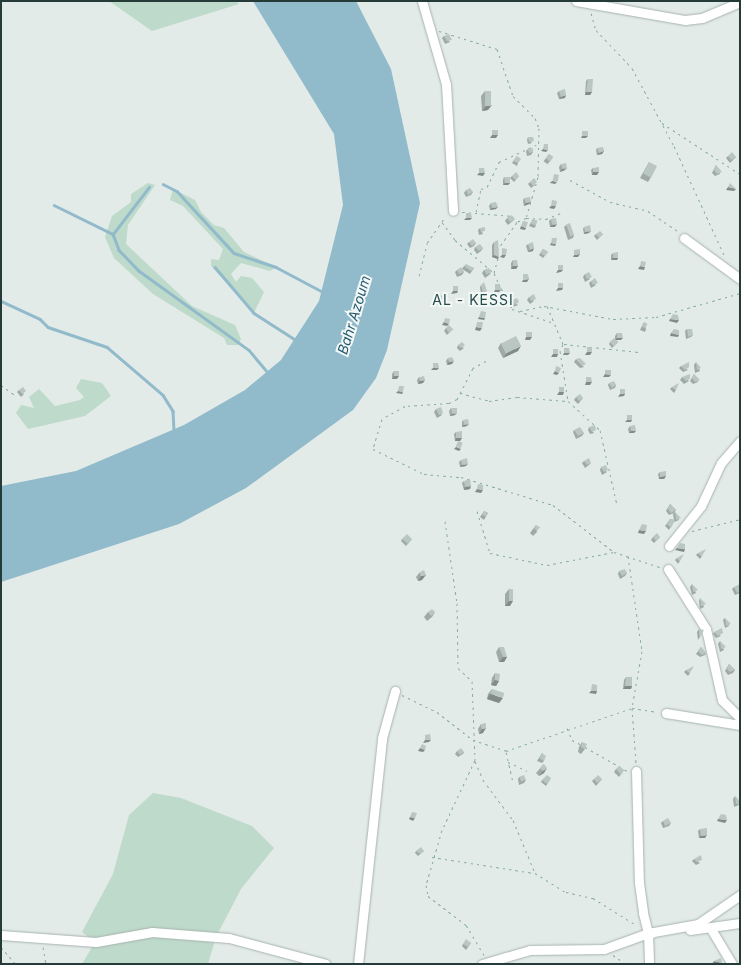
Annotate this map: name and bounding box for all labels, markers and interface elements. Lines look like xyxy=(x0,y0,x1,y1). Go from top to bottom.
water label: Bahr Azoum xyxy=(334,274,374,356)
district label: AL - KESSI xyxy=(431,292,515,308)

